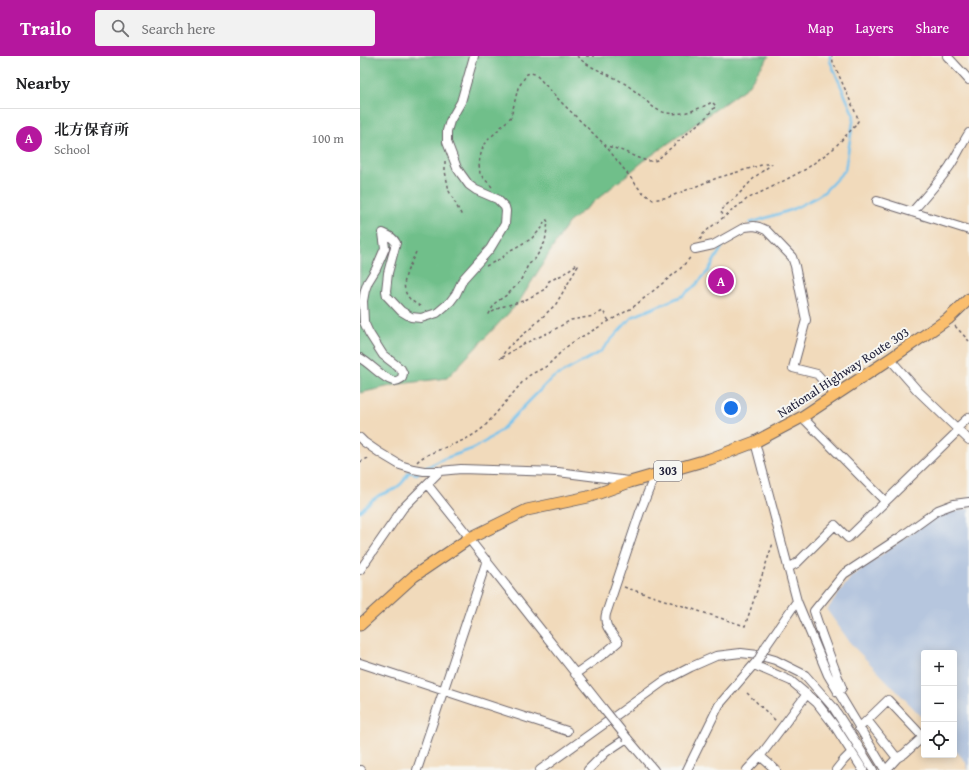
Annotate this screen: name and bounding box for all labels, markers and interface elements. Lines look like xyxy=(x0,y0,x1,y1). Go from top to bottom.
search box xyxy=(95,10,375,46)
text: Trailo xyxy=(20,14,71,42)
icon: search xyxy=(109,17,131,39)
text: Search here xyxy=(141,18,215,39)
text: Map xyxy=(808,18,834,38)
text: Layers xyxy=(856,18,894,38)
text: Share xyxy=(916,18,949,38)
text: Nearby xyxy=(16,70,70,95)
text: 北方保育所 xyxy=(54,119,129,140)
text: A xyxy=(25,129,33,148)
text: 100 m xyxy=(312,129,344,148)
text: School xyxy=(54,140,90,159)
pin: A xyxy=(708,266,734,296)
street label: National Highway Route 303 xyxy=(774,323,913,422)
your location xyxy=(721,398,741,418)
road number: 303 xyxy=(654,461,682,481)
map controls xyxy=(921,650,957,758)
button: + xyxy=(921,650,957,686)
button: − xyxy=(921,686,957,722)
button: locate xyxy=(921,722,957,758)

